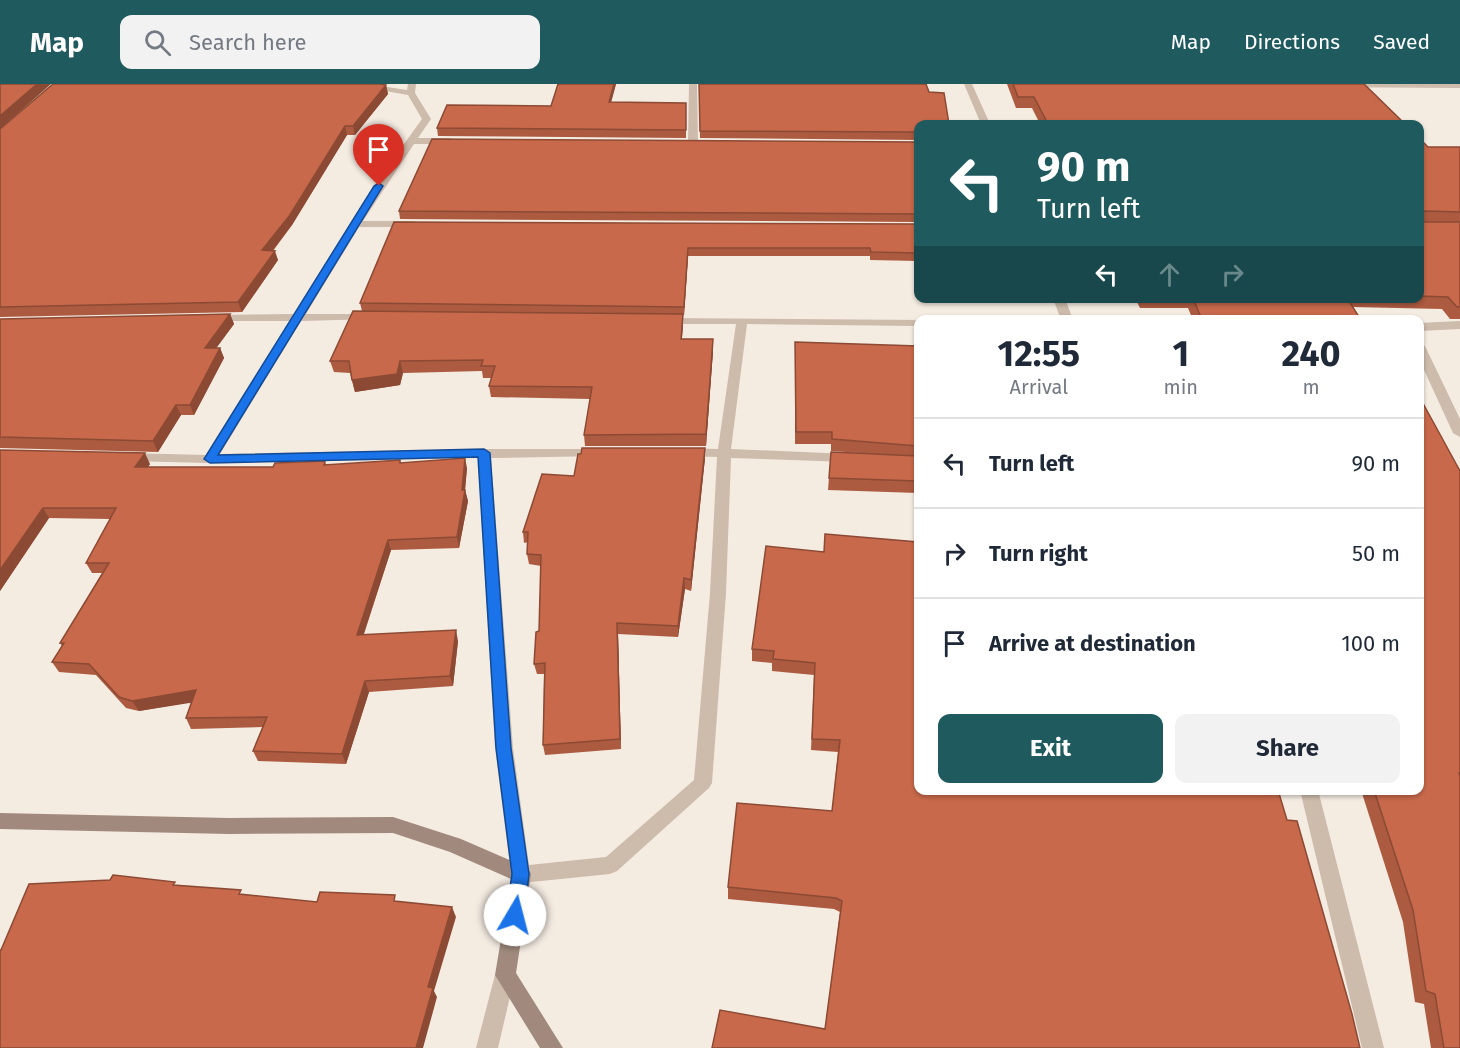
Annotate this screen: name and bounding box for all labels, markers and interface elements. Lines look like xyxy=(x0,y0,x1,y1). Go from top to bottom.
search box xyxy=(120,15,540,69)
text: Map xyxy=(30,26,84,59)
icon: search xyxy=(141,26,174,59)
text: Search here xyxy=(189,29,307,56)
text: Map xyxy=(1171,29,1211,55)
text: Directions xyxy=(1244,29,1340,55)
text: Saved xyxy=(1373,29,1430,55)
pin xyxy=(353,124,404,186)
icon: arrive xyxy=(362,133,395,166)
text: 90 m xyxy=(1037,142,1131,192)
icon: left xyxy=(938,144,1016,222)
text: Turn left xyxy=(1037,193,1140,225)
icon: left xyxy=(1090,258,1123,291)
icon: ahead xyxy=(1153,258,1186,291)
icon: right xyxy=(1216,258,1249,291)
text: 12:55 xyxy=(997,332,1080,376)
text: 1 xyxy=(1172,332,1189,376)
text: 240 xyxy=(1282,332,1341,376)
text: Arrival xyxy=(1009,375,1068,399)
text: min xyxy=(1164,375,1198,399)
text: m xyxy=(1302,375,1320,399)
icon: left xyxy=(938,447,971,480)
text: Turn left xyxy=(989,450,1074,477)
text: 90 m xyxy=(1351,450,1400,477)
icon: right xyxy=(938,537,971,570)
text: Turn right xyxy=(989,540,1088,567)
text: 50 m xyxy=(1352,540,1400,567)
icon: arrive xyxy=(938,627,971,660)
text: Arrive at destination xyxy=(989,630,1196,657)
text: 100 m xyxy=(1341,630,1400,657)
button: Exit xyxy=(938,714,1163,783)
button: Share xyxy=(1175,714,1400,783)
position arrow xyxy=(483,883,547,947)

